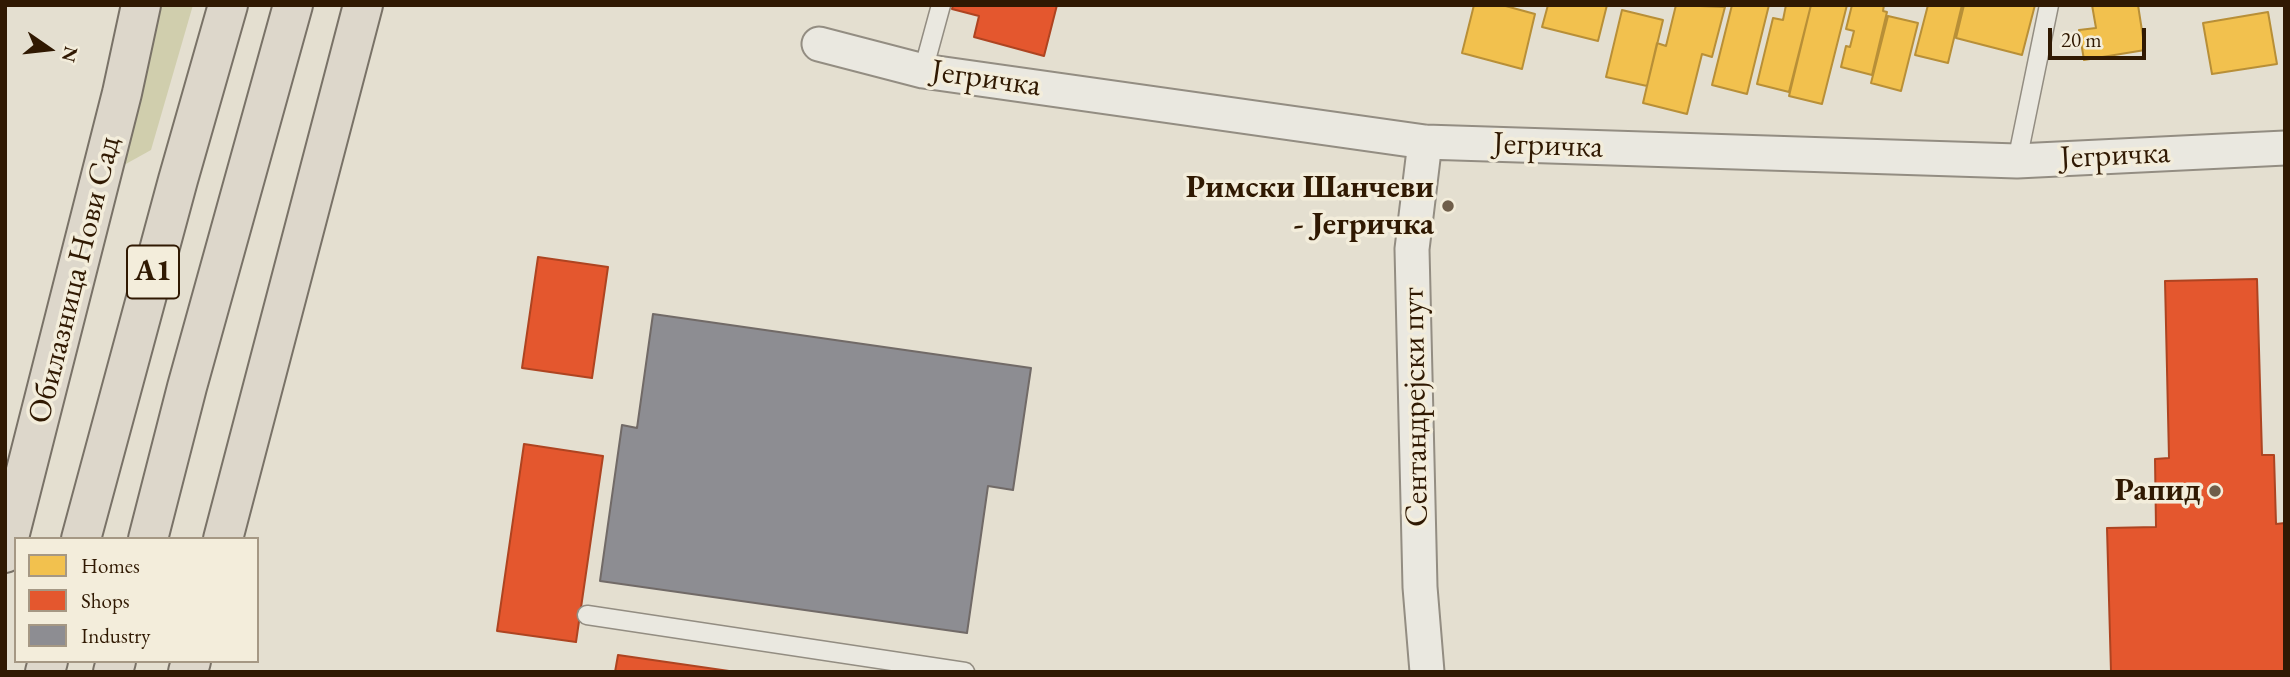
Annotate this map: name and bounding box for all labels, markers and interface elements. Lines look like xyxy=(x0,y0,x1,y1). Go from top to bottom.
north arrow xyxy=(14,14,84,84)
scale bar xyxy=(2052,14,2150,58)
text: 20 m xyxy=(2061,26,2102,53)
text: N xyxy=(56,44,84,65)
street label: Јегричка xyxy=(929,52,1043,106)
street label: Јегричка xyxy=(1492,125,1604,167)
street label: Обилазница Нови Сад xyxy=(21,133,129,427)
street label: Јегричка xyxy=(2059,134,2171,178)
place label: Римски Шанчеви - Јегричка xyxy=(1186,169,1434,244)
marker: Римски Шанчеви - Јегричка xyxy=(1440,198,1456,214)
road number: A1 xyxy=(127,246,179,298)
street label: Сентандрејски пут xyxy=(1395,287,1437,527)
place label: Рапид xyxy=(2115,472,2201,510)
marker: Рапид xyxy=(2207,483,2223,499)
legend xyxy=(14,537,259,663)
text: Homes xyxy=(81,552,140,579)
text: Shops xyxy=(81,587,130,614)
text: Industry xyxy=(81,622,151,649)

